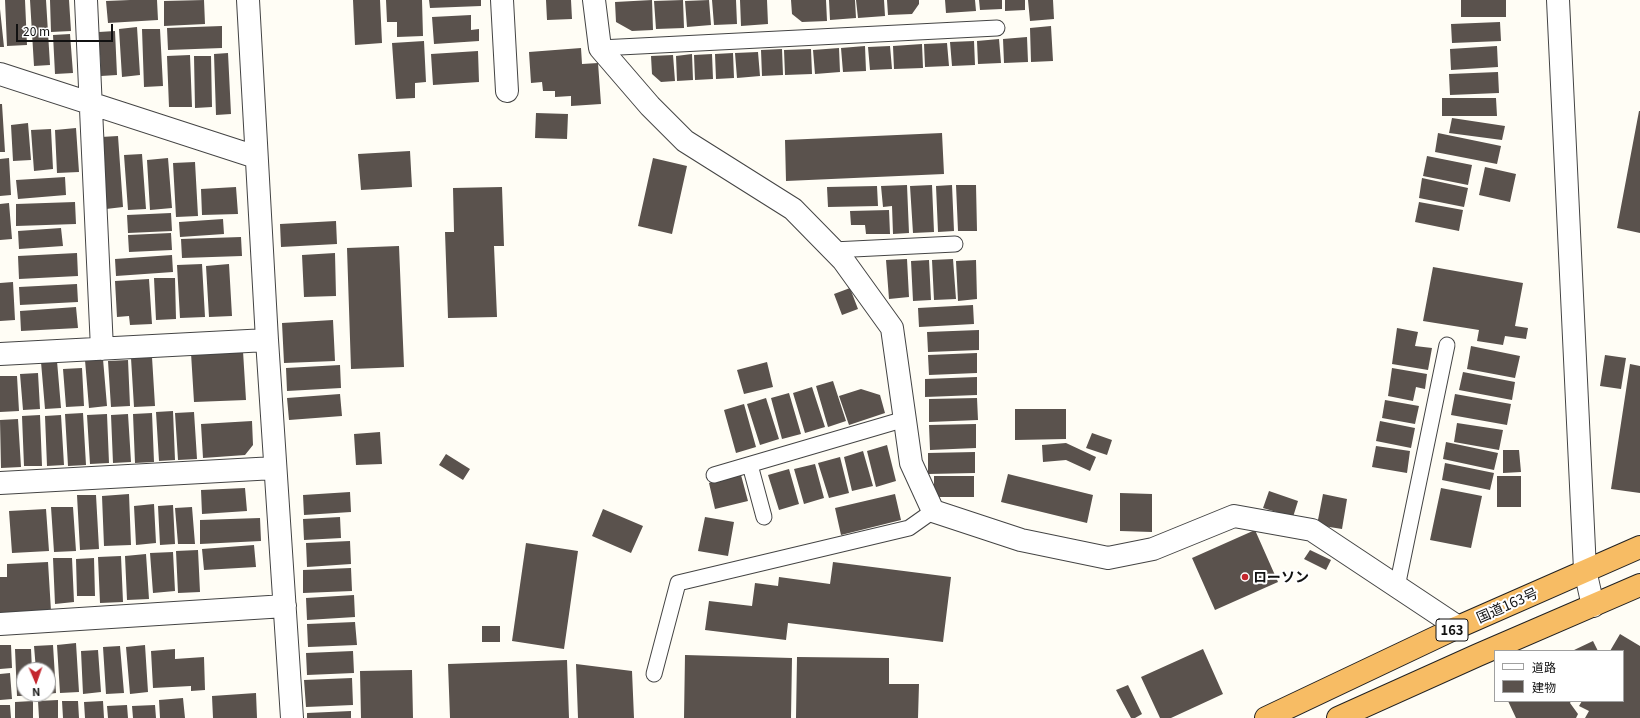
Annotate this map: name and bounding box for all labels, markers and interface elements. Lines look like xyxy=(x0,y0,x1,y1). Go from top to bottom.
scale bar xyxy=(18,16,115,42)
text: 20 m xyxy=(23,22,50,39)
place label: ローソン xyxy=(1253,569,1309,585)
marker: ローソン xyxy=(1240,572,1250,582)
street label: 国道163号 xyxy=(1474,584,1540,626)
road number: 163 xyxy=(1436,619,1468,641)
legend xyxy=(1494,650,1624,702)
text: 道路 xyxy=(1532,658,1556,675)
north arrow xyxy=(16,662,56,702)
text: 建物 xyxy=(1532,678,1556,695)
text: N xyxy=(32,685,41,701)

